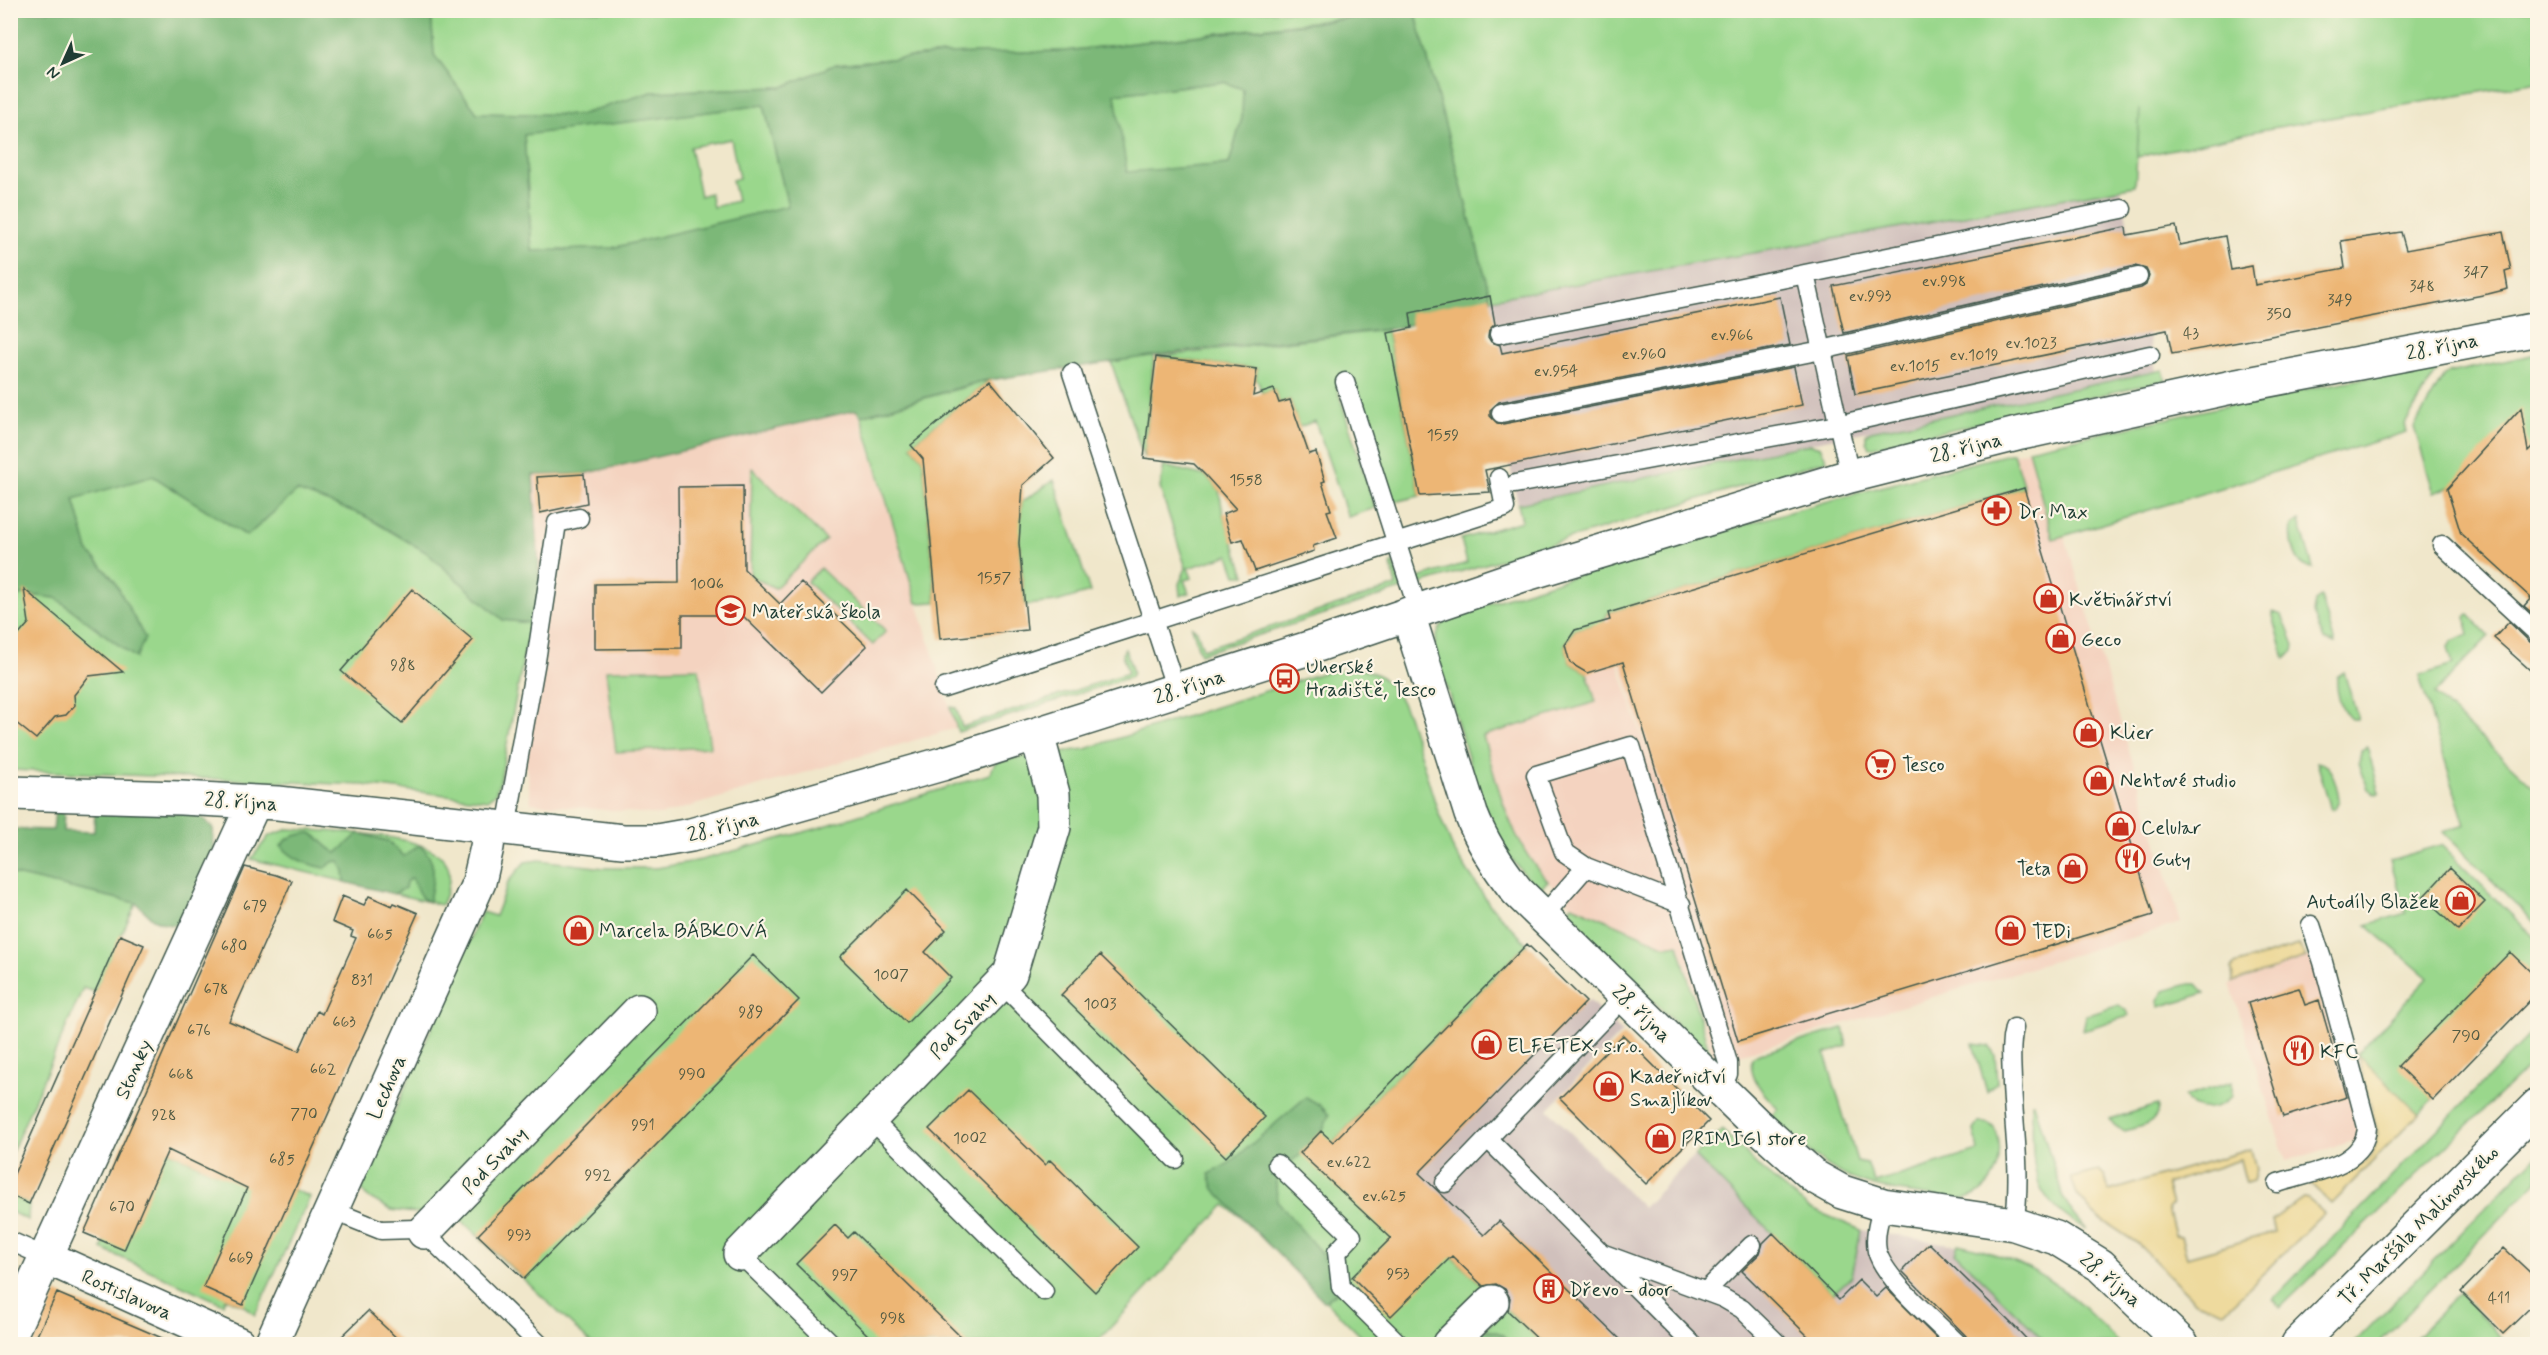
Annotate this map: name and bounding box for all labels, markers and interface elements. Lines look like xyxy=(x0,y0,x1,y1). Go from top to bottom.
north arrow xyxy=(33,33,93,93)
text: N xyxy=(42,61,65,84)
house number: 347 xyxy=(2463,262,2489,283)
house number: ev.998 xyxy=(1922,271,1966,292)
house number: 348 xyxy=(2409,276,2435,297)
house number: ev.993 xyxy=(1849,286,1892,307)
house number: 349 xyxy=(2327,290,2353,311)
house number: 350 xyxy=(2266,304,2292,325)
house number: 43 xyxy=(2183,323,2199,344)
house number: ev.966 xyxy=(1711,325,1753,346)
street label: 28. října xyxy=(2404,327,2481,368)
house number: ev.1023 xyxy=(2005,333,2057,354)
house number: ev.960 xyxy=(1622,344,1666,365)
house number: ev.1019 xyxy=(1950,345,1999,366)
house number: ev.1015 xyxy=(1890,356,1940,377)
house number: ev.954 xyxy=(1534,361,1578,382)
house number: 1559 xyxy=(1427,425,1459,446)
street label: 28. října xyxy=(1928,427,2005,470)
house number: 1558 xyxy=(1229,470,1263,491)
pharmacy icon: Dr. Max xyxy=(1981,495,2013,527)
place label: Dr. Max xyxy=(2018,499,2088,526)
house number: 1557 xyxy=(977,568,1011,589)
house number: 1006 xyxy=(690,574,724,595)
shop icon: Květinářství xyxy=(2032,583,2064,615)
place label: Květinářství xyxy=(2069,587,2173,614)
school or university icon: Mateřská škola xyxy=(715,595,747,627)
place label: Mateřská škola xyxy=(752,599,881,626)
shop icon: Geco xyxy=(2044,623,2076,655)
place label: Geco xyxy=(2081,627,2121,654)
place label: Uherské Hradiště, Tesco xyxy=(1306,654,1436,704)
house number: 988 xyxy=(390,655,416,676)
bus stop icon: Uherské Hradiště, Tesco xyxy=(1269,662,1301,694)
street label: 28. října xyxy=(1151,663,1228,712)
shop icon: Klier xyxy=(2073,716,2105,748)
place label: Klier xyxy=(2110,720,2154,747)
supermarket icon: Tesco xyxy=(1865,748,1897,780)
place label: Tesco xyxy=(1902,752,1945,779)
shop icon: Nehtové studio xyxy=(2083,764,2115,796)
place label: Nehtové studio xyxy=(2120,768,2236,795)
street label: 28. října xyxy=(204,786,278,819)
street label: 28. října xyxy=(685,806,762,849)
shop icon: Celular xyxy=(2104,811,2136,843)
place label: Celular xyxy=(2141,815,2201,842)
restaurant icon: Guty xyxy=(2115,843,2147,875)
place label: Guty xyxy=(2152,847,2191,874)
shop icon: Teta xyxy=(2056,852,2088,884)
place label: Teta xyxy=(2017,856,2051,883)
shop icon: Autodíly Blažek xyxy=(2444,885,2476,917)
place label: Autodíly Blažek xyxy=(2306,889,2439,916)
house number: 679 xyxy=(243,896,267,917)
shop icon: Marcela BÁBKOVÁ xyxy=(562,914,594,946)
shop icon: TEDi xyxy=(1995,915,2027,947)
place label: Marcela BÁBKOVÁ xyxy=(599,918,768,945)
place label: TEDi xyxy=(2032,919,2071,946)
house number: 665 xyxy=(367,924,393,945)
house number: 680 xyxy=(221,936,247,957)
house number: 1007 xyxy=(873,965,909,986)
house number: 831 xyxy=(351,970,373,991)
house number: 678 xyxy=(204,979,228,1000)
street label: 28. října xyxy=(1605,979,1677,1049)
street label: Pod Svahy xyxy=(924,986,1002,1066)
house number: 1003 xyxy=(1083,994,1117,1015)
house number: 989 xyxy=(738,1002,764,1023)
house number: 663 xyxy=(332,1012,356,1033)
house number: 676 xyxy=(187,1020,211,1041)
house number: 790 xyxy=(2452,1026,2480,1047)
shop icon: ELFETEX, s.r.o. xyxy=(1470,1029,1502,1061)
place label: ELFETEX, s.r.o. xyxy=(1507,1033,1642,1060)
restaurant icon: KFC xyxy=(2283,1035,2315,1067)
street label: Stonky xyxy=(109,1036,159,1104)
place label: KFC xyxy=(2320,1039,2358,1066)
street label: Lechova xyxy=(361,1051,413,1124)
house number: 662 xyxy=(310,1059,337,1080)
house number: 668 xyxy=(168,1064,194,1085)
house number: 990 xyxy=(678,1064,706,1085)
place label: Kadeřnictví Smajlíkov xyxy=(1630,1064,1727,1114)
shop icon: Kadeřnictví Smajlíkov xyxy=(1593,1071,1625,1103)
house number: 770 xyxy=(290,1104,318,1125)
house number: 928 xyxy=(152,1105,176,1126)
house number: 991 xyxy=(631,1115,655,1136)
street label: Pod Svahy xyxy=(456,1121,534,1201)
shop icon: PRIMIGI store xyxy=(1644,1122,1676,1154)
place label: PRIMIGI store xyxy=(1681,1126,1806,1153)
house number: 1002 xyxy=(953,1128,987,1149)
street label: Tř. Maršála Malinovského xyxy=(2333,1140,2505,1312)
house number: 685 xyxy=(269,1149,295,1170)
house number: ev.622 xyxy=(1327,1152,1372,1173)
house number: 992 xyxy=(585,1165,612,1186)
house number: ev.625 xyxy=(1362,1186,1406,1207)
house number: 670 xyxy=(109,1197,135,1218)
house number: 993 xyxy=(507,1225,531,1246)
street label: 28. října xyxy=(2073,1246,2147,1314)
house number: 669 xyxy=(228,1248,254,1269)
street label: Rostislavova xyxy=(77,1263,176,1327)
house number: 953 xyxy=(1387,1264,1410,1285)
house number: 997 xyxy=(832,1265,858,1286)
building icon: Dřevo - door xyxy=(1532,1273,1564,1305)
place label: Dřevo - door xyxy=(1569,1277,1673,1304)
house number: 411 xyxy=(2488,1288,2510,1309)
house number: 998 xyxy=(880,1308,906,1329)

